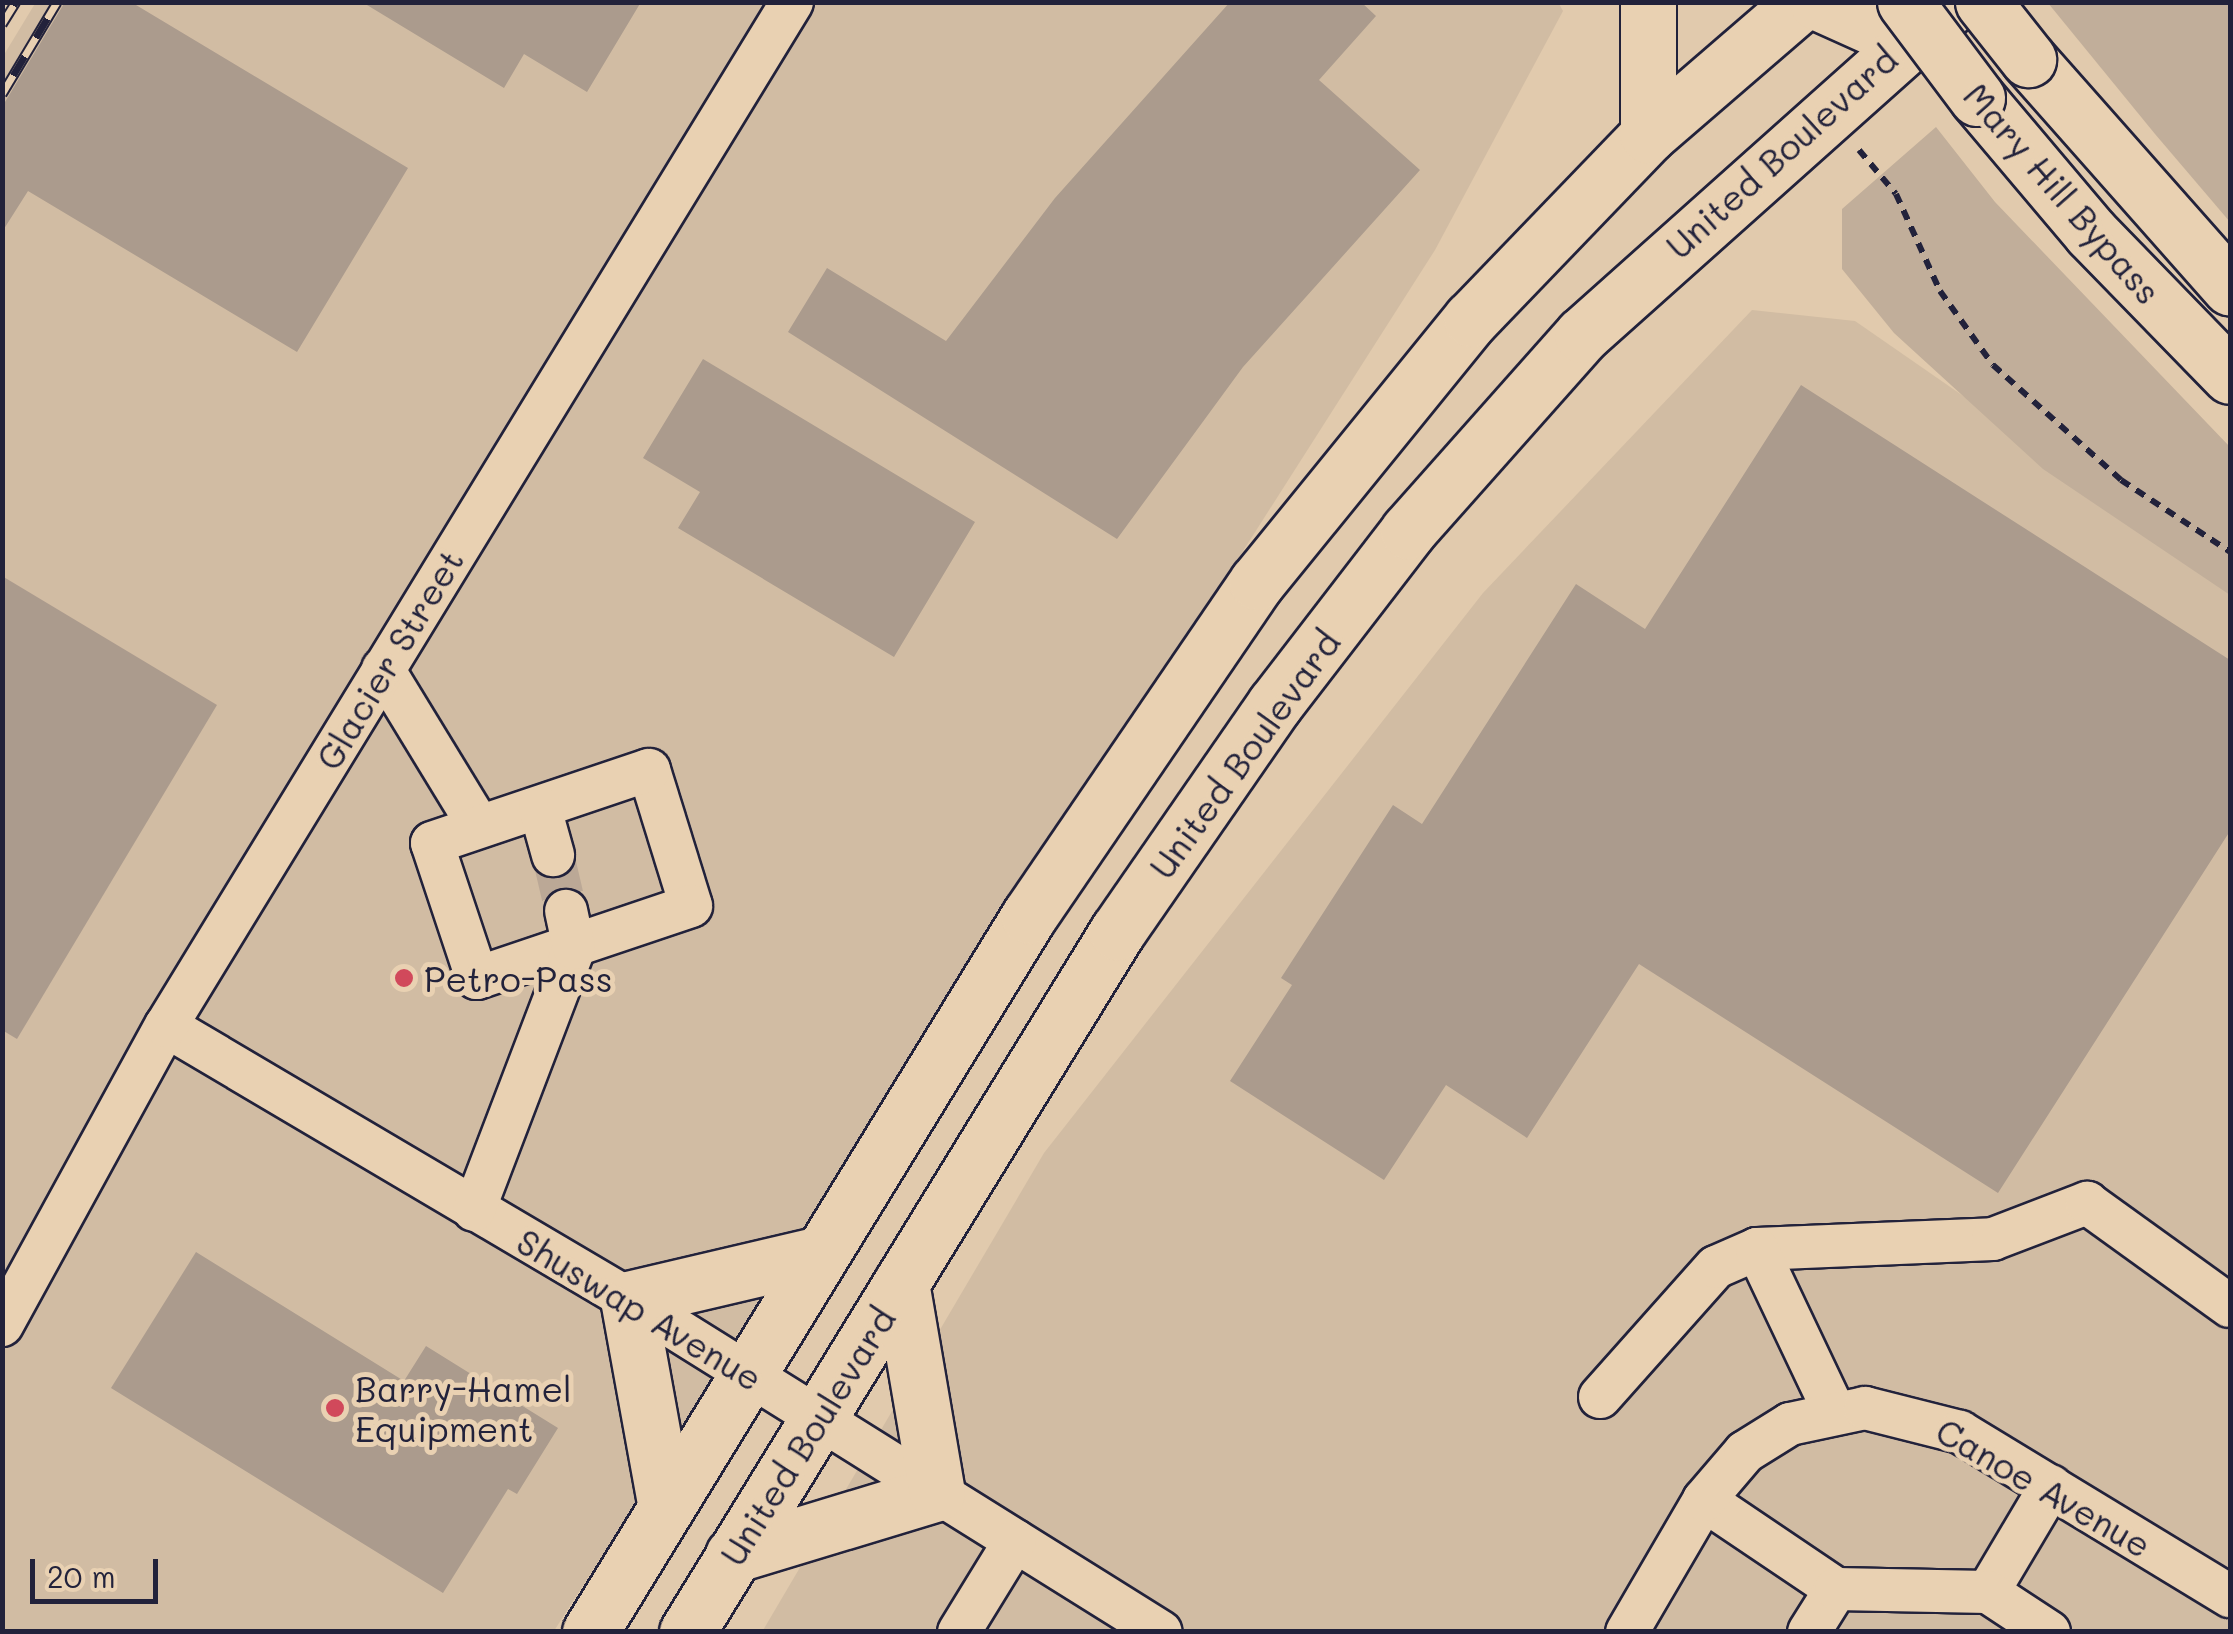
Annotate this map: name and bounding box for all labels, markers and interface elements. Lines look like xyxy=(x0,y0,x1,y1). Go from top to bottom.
street label: United Boulevard xyxy=(1657,37,1905,267)
street label: Mary Hill Bypass xyxy=(1956,74,2170,312)
street label: Glacier Street xyxy=(307,541,471,777)
street label: United Boulevard xyxy=(1140,622,1348,886)
place label: Petro-Pass xyxy=(424,957,613,999)
marker: Petro-Pass xyxy=(393,967,415,989)
street label: Shuswap Avenue xyxy=(510,1219,770,1399)
street label: United Boulevard xyxy=(711,1299,903,1573)
place label: Barry-Hamel Equipment xyxy=(355,1367,572,1449)
marker: Barry-Hamel Equipment xyxy=(324,1397,346,1419)
street label: Canoe Avenue xyxy=(1929,1409,2159,1565)
scale bar xyxy=(35,1539,162,1601)
text: 20 m xyxy=(47,1556,116,1596)

